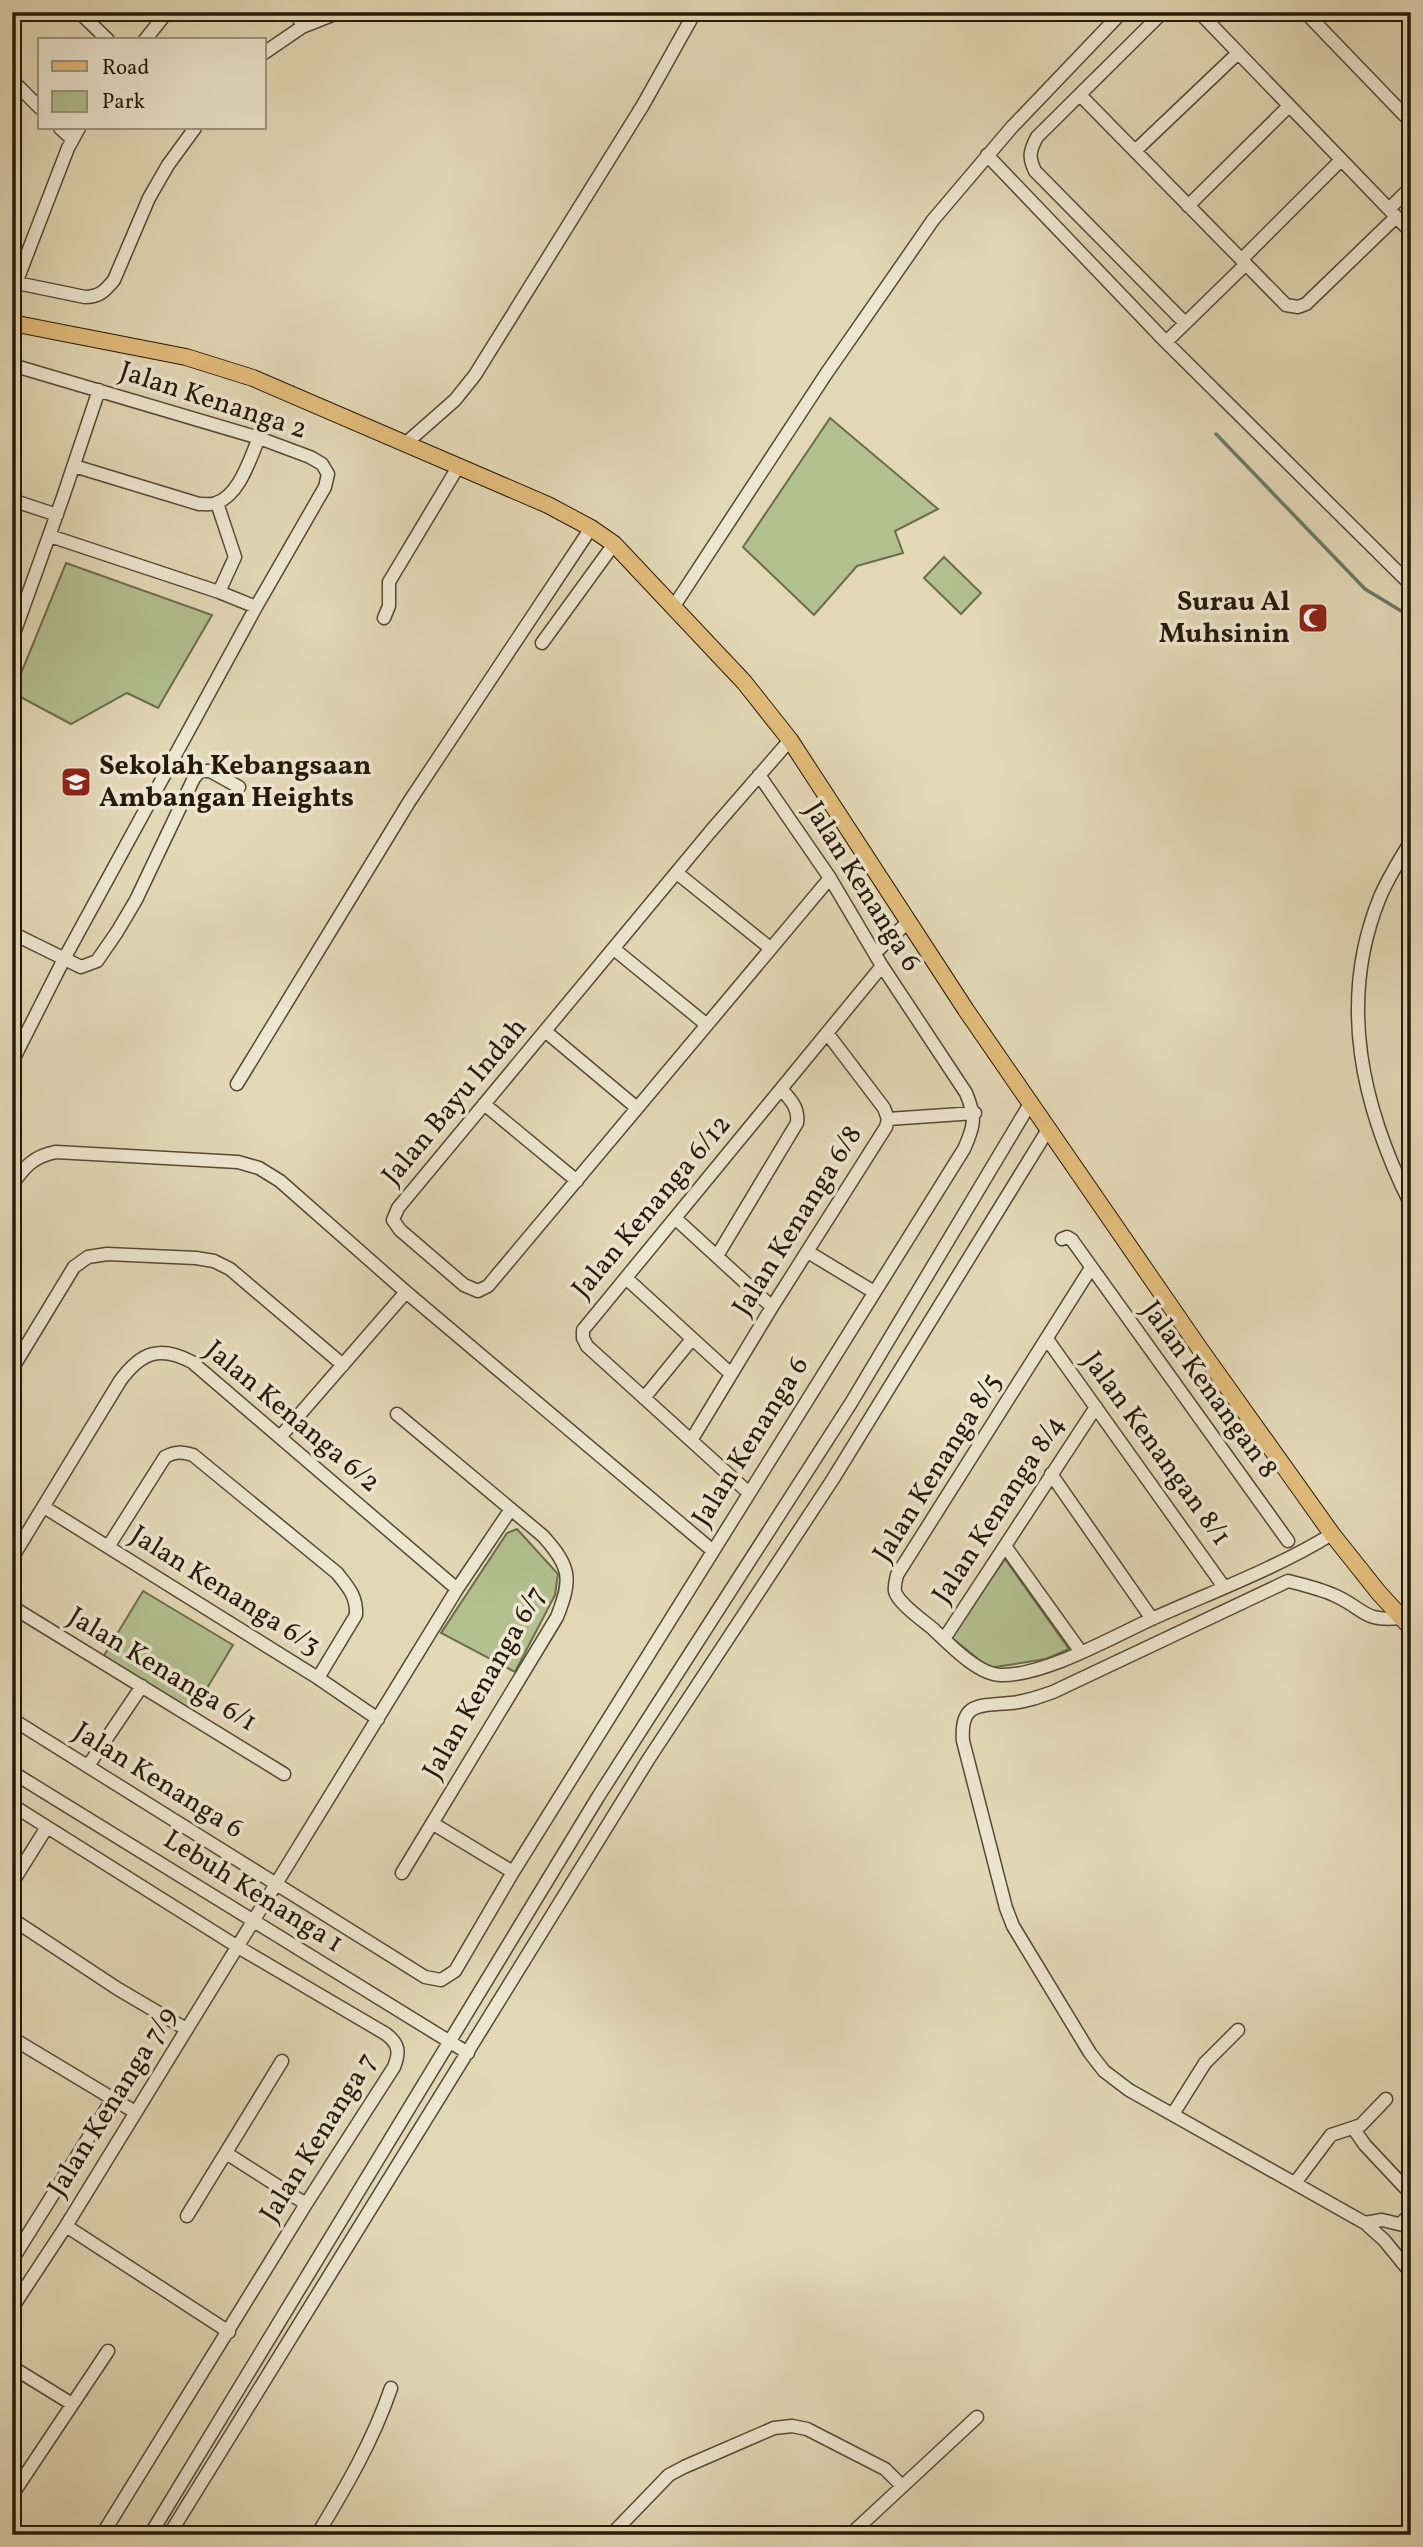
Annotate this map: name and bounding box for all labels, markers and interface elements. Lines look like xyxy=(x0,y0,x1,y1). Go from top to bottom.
legend xyxy=(38,38,266,130)
text: Road xyxy=(102,54,149,83)
text: Park xyxy=(102,88,145,117)
street label: Jalan Kenanga 2 xyxy=(114,352,312,450)
place label: Surau Al Muhsinin xyxy=(1159,583,1290,654)
mosque icon: Surau Al Muhsinin xyxy=(1296,601,1330,635)
place label: Sekolah Kebangsaan Ambangan Heights xyxy=(99,747,372,818)
school or university icon: Sekolah Kebangsaan Ambangan Heights xyxy=(59,765,93,799)
street label: Jalan Kenanga 6 xyxy=(794,794,930,980)
street label: Jalan Bayu Indah xyxy=(373,1010,537,1194)
street label: Jalan Kenanga 6/12 xyxy=(563,1107,741,1307)
street label: Jalan Kenanga 6/8 xyxy=(724,1118,872,1324)
street label: Jalan Kenangan 8 xyxy=(1131,1293,1287,1487)
street label: Jalan Kenanga 6/2 xyxy=(196,1332,388,1502)
street label: Jalan Kenangan 8/1 xyxy=(1072,1344,1240,1554)
street label: Jalan Kenanga 6 xyxy=(683,1349,819,1535)
street label: Jalan Kenanga 8/5 xyxy=(864,1366,1012,1570)
street label: Jalan Kenanga 8/4 xyxy=(923,1408,1075,1612)
street label: Jalan Kenanga 6/3 xyxy=(122,1517,328,1665)
street label: Jalan Kenanga 6/7 xyxy=(414,1579,556,1787)
street label: Jalan Kenanga 6/1 xyxy=(60,1598,264,1742)
street label: Jalan Kenanga 6 xyxy=(65,1713,251,1849)
street label: Lebuh Kenanga 1 xyxy=(155,1821,351,1963)
street label: Jalan Kenanga 7/9 xyxy=(39,1999,187,2205)
street label: Jalan Kenanga 7 xyxy=(251,2046,387,2230)

